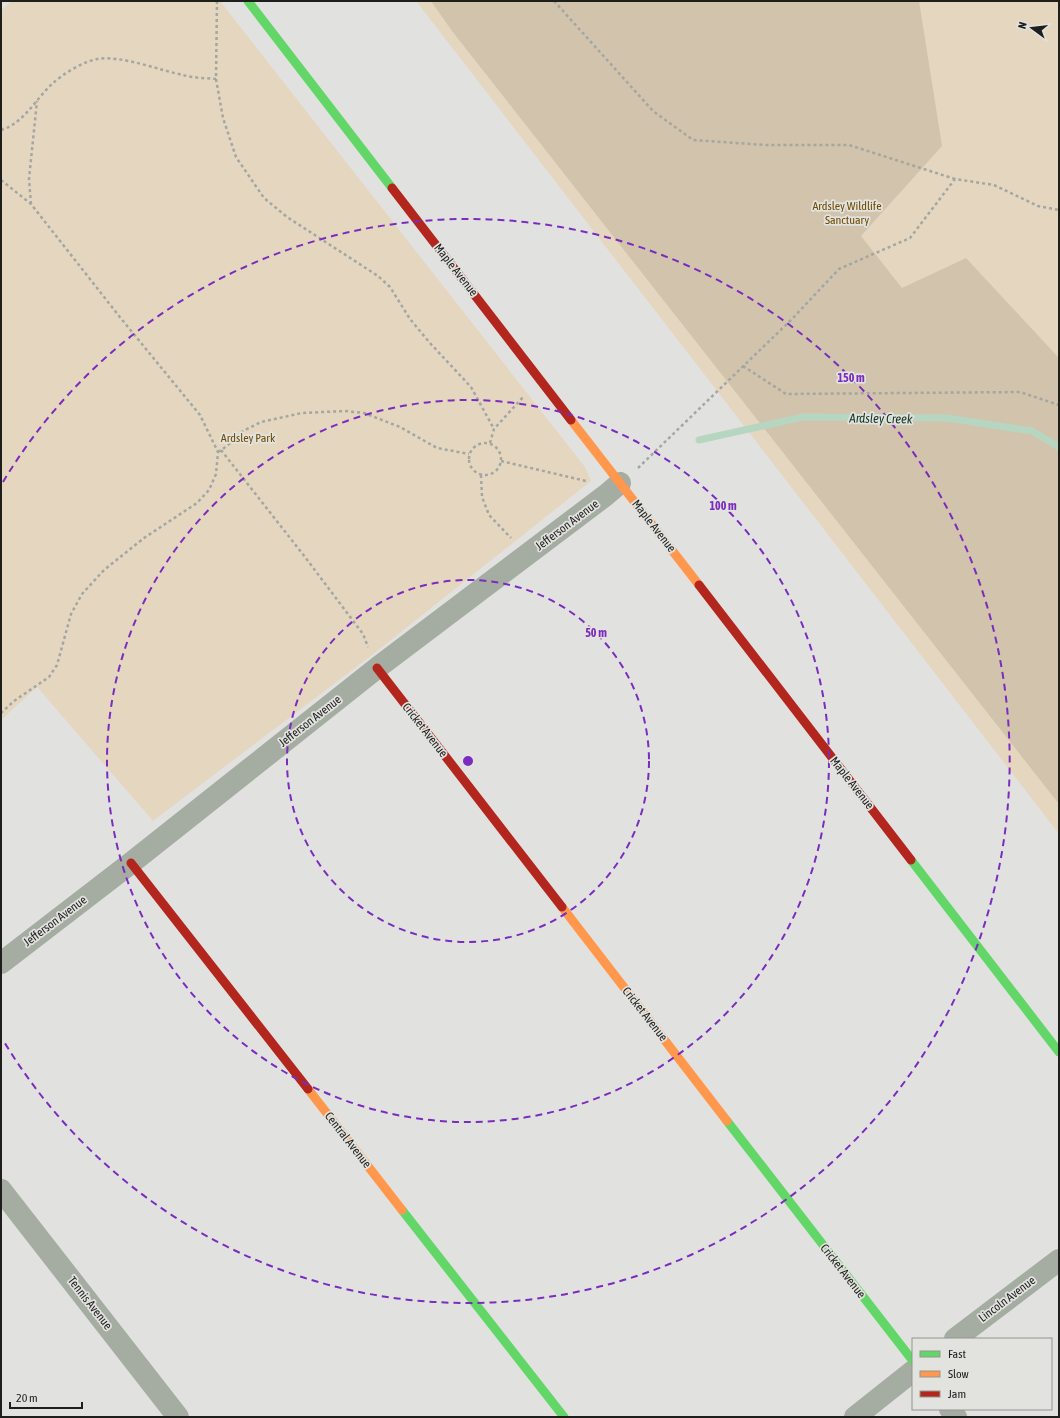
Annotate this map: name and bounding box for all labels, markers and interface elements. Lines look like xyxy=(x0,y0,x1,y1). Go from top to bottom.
north arrow xyxy=(1012,8,1052,48)
text: N xyxy=(1016,21,1029,30)
park label: Ardsley Wildlife Sanctuary xyxy=(812,199,882,227)
street label: Maple Avenue xyxy=(431,241,481,299)
text: 150 m xyxy=(837,371,865,385)
water label: Ardsley Creek xyxy=(848,410,913,427)
park label: Ardsley Park xyxy=(221,431,276,445)
street label: Jefferson Avenue xyxy=(533,497,601,553)
street label: Maple Avenue xyxy=(629,497,679,555)
text: 100 m xyxy=(709,499,737,513)
text: 50 m xyxy=(585,626,607,640)
street label: Jefferson Avenue xyxy=(276,692,344,750)
street label: Cricket Avenue xyxy=(399,700,451,760)
centre of rings xyxy=(461,754,475,768)
street label: Maple Avenue xyxy=(827,754,877,812)
street label: Jefferson Avenue xyxy=(21,893,89,949)
street label: Cricket Avenue xyxy=(619,984,671,1044)
street label: Central Avenue xyxy=(322,1109,374,1171)
street label: Cricket Avenue xyxy=(817,1241,869,1301)
street label: Lincoln Avenue xyxy=(976,1273,1038,1325)
street label: Tennis Avenue xyxy=(65,1274,115,1332)
legend xyxy=(912,1338,1052,1410)
text: Fast xyxy=(948,1347,966,1361)
text: Slow xyxy=(948,1367,969,1381)
scale bar xyxy=(10,1384,82,1410)
text: Jam xyxy=(948,1387,966,1401)
text: 20 m xyxy=(16,1391,38,1405)

